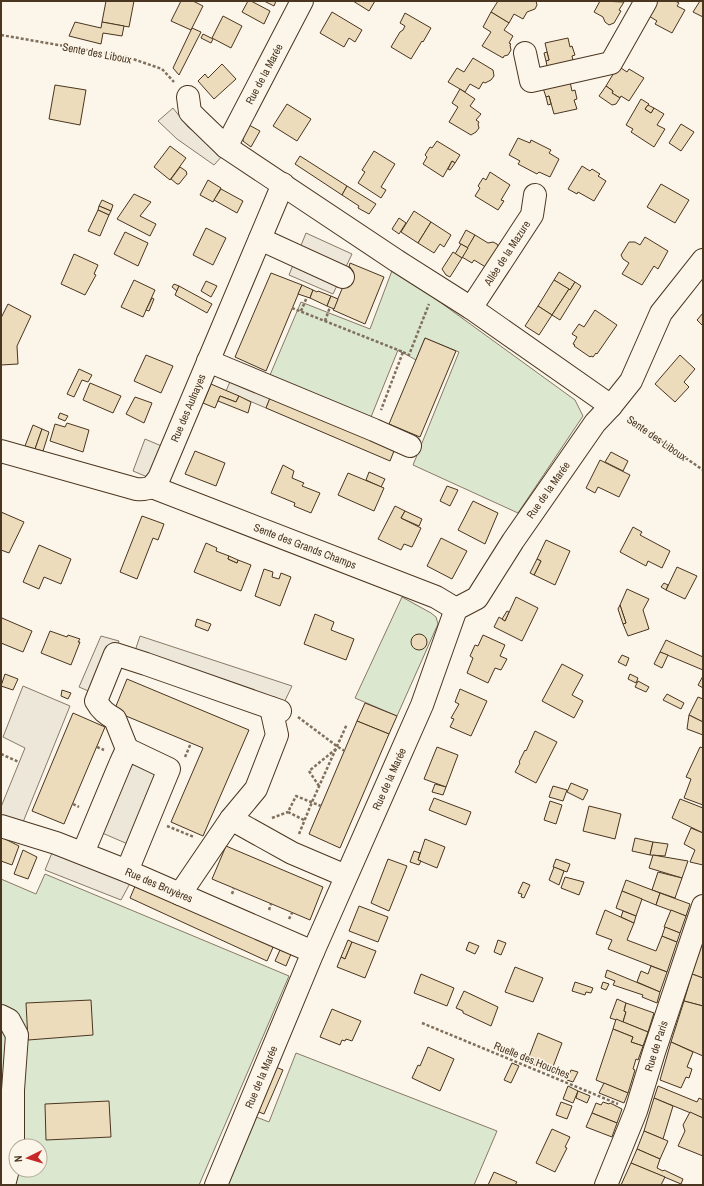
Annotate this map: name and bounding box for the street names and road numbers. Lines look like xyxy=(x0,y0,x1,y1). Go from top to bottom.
street label: Sente des Liboux xyxy=(61,39,133,67)
street label: Rue de la Marée xyxy=(242,41,286,107)
street label: Allée de la Mazure xyxy=(480,218,533,289)
street label: Rue des Aulnayes xyxy=(167,371,209,444)
street label: Sente des Liboux xyxy=(624,412,690,464)
street label: Rue de la Marée xyxy=(523,459,573,521)
street label: Sente des Grands Champs xyxy=(252,520,359,572)
street label: Rue de la Marée xyxy=(369,746,409,812)
street label: Rue des Bruyères xyxy=(123,864,195,906)
street label: Rue de Paris xyxy=(641,1018,671,1073)
street label: Ruelle des Houches xyxy=(492,1038,572,1082)
street label: Rue de la Marée xyxy=(242,1044,280,1110)

